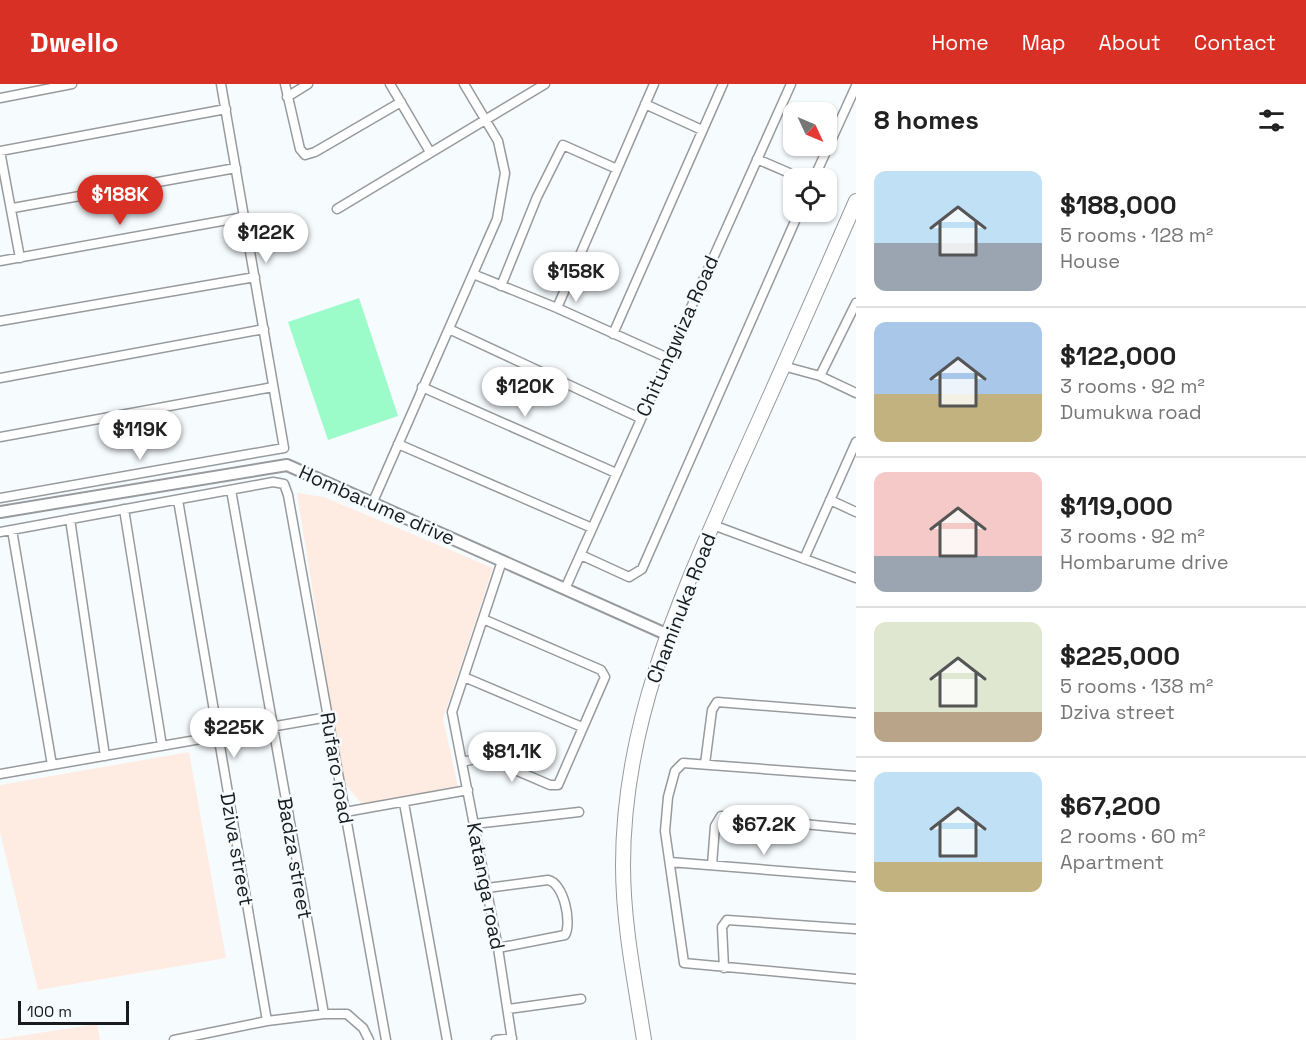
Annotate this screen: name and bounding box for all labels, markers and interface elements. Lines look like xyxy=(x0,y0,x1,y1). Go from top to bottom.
text: Dwello xyxy=(30,24,119,60)
text: Home xyxy=(931,29,989,56)
text: Map xyxy=(1022,29,1066,56)
text: About xyxy=(1099,29,1161,56)
text: Contact xyxy=(1194,29,1276,56)
north arrow xyxy=(783,102,837,156)
map controls xyxy=(783,102,837,222)
text: 8 homes xyxy=(874,103,979,137)
icon: filters xyxy=(1255,104,1288,137)
button: locate xyxy=(783,168,837,222)
pin: $188K xyxy=(78,175,162,226)
text: $188K xyxy=(91,181,149,207)
text: $188,000 xyxy=(1060,188,1177,222)
icon: home xyxy=(922,195,994,267)
pin: $122K xyxy=(224,213,308,264)
text: $122K xyxy=(237,219,295,245)
text: 5 rooms · 128 m² xyxy=(1060,222,1213,248)
text: House xyxy=(1060,248,1120,274)
street label: Chitungwiza Road xyxy=(630,251,724,421)
pin: $158K xyxy=(534,252,618,303)
text: $158K xyxy=(547,258,605,284)
text: $122,000 xyxy=(1060,339,1176,373)
icon: home xyxy=(922,346,994,418)
pin: $120K xyxy=(483,367,567,418)
text: $120K xyxy=(496,373,554,399)
text: 3 rooms · 92 m² xyxy=(1060,373,1205,399)
text: Dumukwa road xyxy=(1060,399,1202,425)
pin: $119K xyxy=(98,410,182,461)
text: $119K xyxy=(112,416,168,442)
street label: Hombarume drive xyxy=(295,459,459,551)
text: $119,000 xyxy=(1060,489,1173,523)
icon: home xyxy=(922,496,994,568)
text: 3 rooms · 92 m² xyxy=(1060,523,1205,549)
street label: Chaminuka Road xyxy=(640,529,722,687)
text: Hombarume drive xyxy=(1060,549,1229,575)
text: $225,000 xyxy=(1060,639,1180,673)
icon: home xyxy=(922,646,994,718)
text: 5 rooms · 138 m² xyxy=(1060,673,1213,699)
text: Dziva street xyxy=(1060,699,1175,725)
pin: $225K xyxy=(192,708,276,759)
street label: Rufaro road xyxy=(314,710,360,826)
text: $225K xyxy=(204,714,264,740)
pin: $81.1K xyxy=(463,732,561,783)
text: $81.1K xyxy=(482,738,542,764)
text: $67,200 xyxy=(1060,789,1161,823)
street label: Dziva street xyxy=(214,790,260,908)
street label: Badza street xyxy=(271,795,319,921)
icon: home xyxy=(922,796,994,868)
pin: $67.2K xyxy=(715,805,813,856)
text: $67.2K xyxy=(732,811,796,837)
street label: Katanga road xyxy=(461,820,511,952)
text: 2 rooms · 60 m² xyxy=(1060,823,1206,849)
text: Apartment xyxy=(1060,849,1164,875)
scale bar xyxy=(18,998,129,1026)
text: 100 m xyxy=(27,1001,72,1022)

